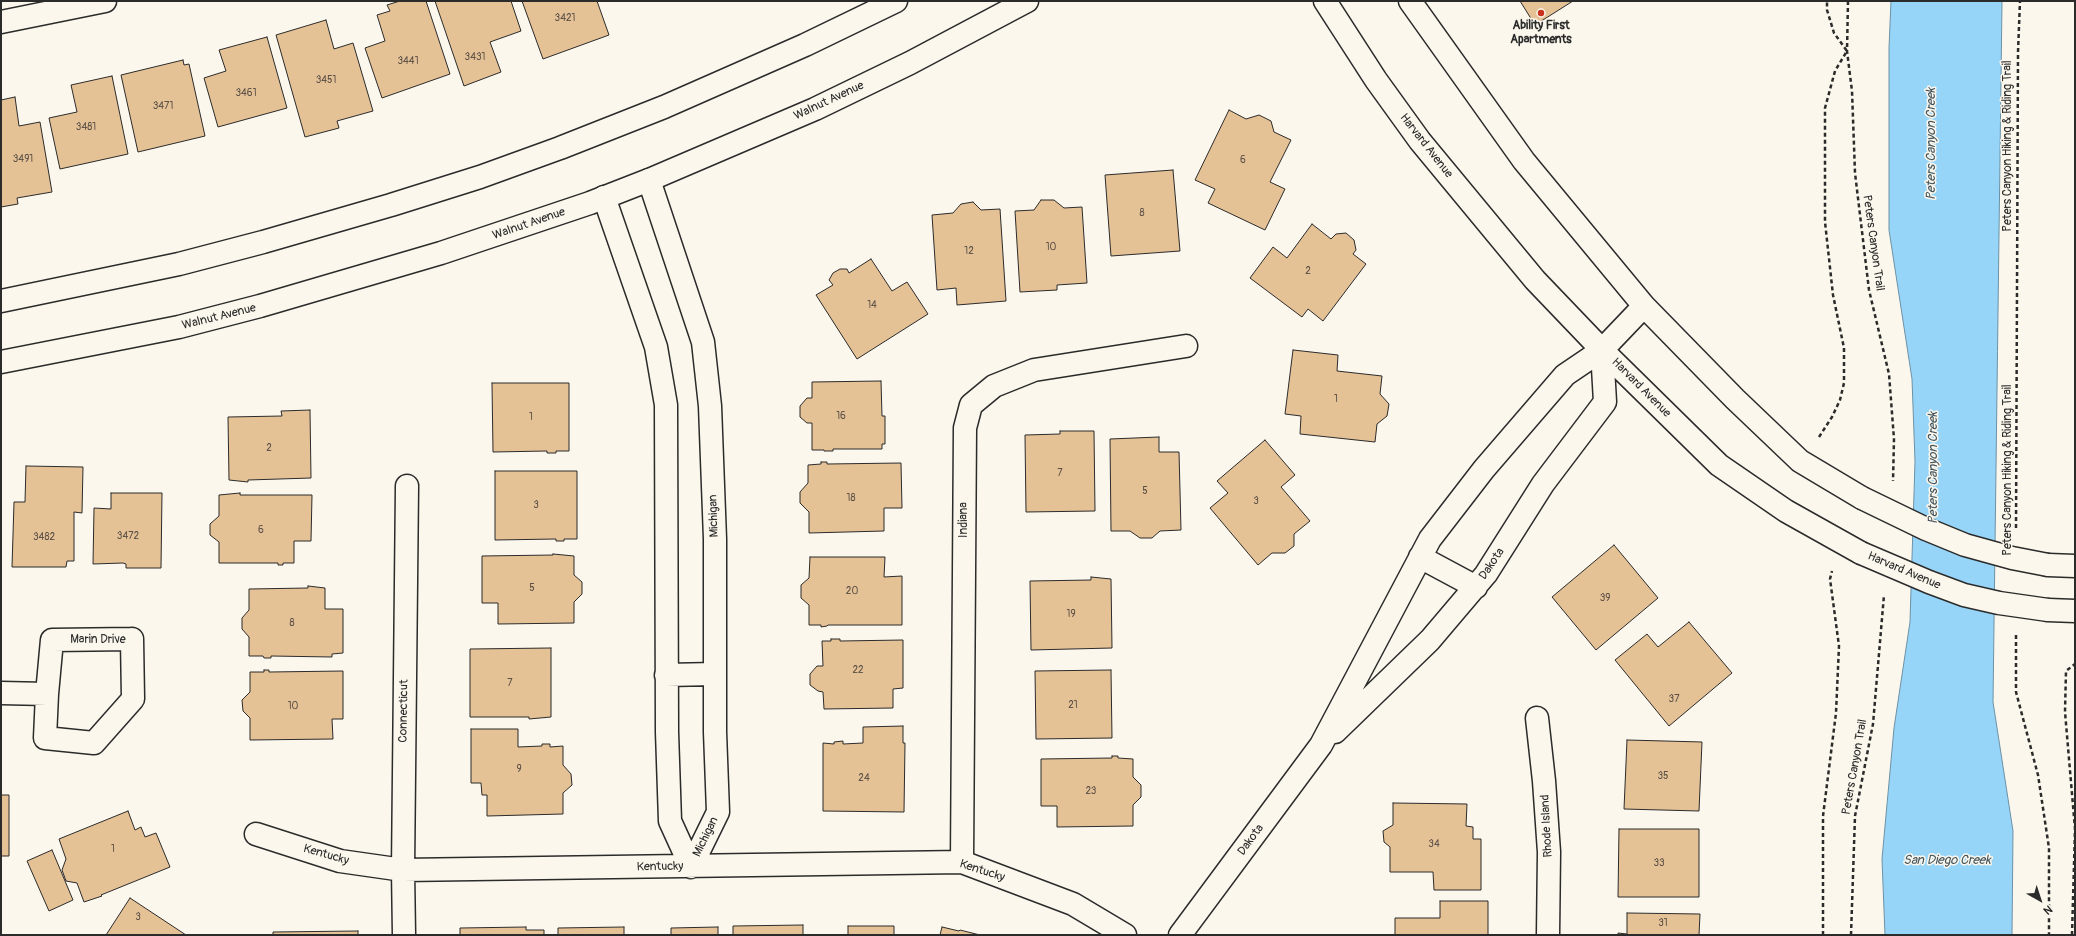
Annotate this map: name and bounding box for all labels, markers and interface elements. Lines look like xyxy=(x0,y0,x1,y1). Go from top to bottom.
marker: Ability First Apartments xyxy=(1536,8,1546,18)
house number: 3421 xyxy=(555,12,575,24)
place label: Ability First Apartments xyxy=(1510,19,1572,47)
house number: 3431 xyxy=(465,51,485,63)
house number: 3441 xyxy=(397,55,419,67)
street label: Peters Canyon Hiking & Riding Trail xyxy=(2001,60,2015,232)
house number: 3451 xyxy=(316,74,336,86)
street label: Walnut Avenue xyxy=(792,78,866,124)
house number: 3461 xyxy=(235,87,257,99)
water label: Peters Canyon Creek xyxy=(1924,88,1940,200)
house number: 3471 xyxy=(153,100,173,112)
street label: Harvard Avenue xyxy=(1396,111,1456,181)
house number: 3481 xyxy=(76,121,96,133)
house number: 3491 xyxy=(13,153,33,165)
house number: 6 xyxy=(1240,154,1246,166)
street label: Peters Canyon Trail xyxy=(1859,194,1887,292)
street label: Walnut Avenue xyxy=(491,205,567,243)
house number: 8 xyxy=(1139,207,1145,219)
house number: 10 xyxy=(1046,241,1056,253)
house number: 12 xyxy=(964,245,974,257)
house number: 2 xyxy=(1305,265,1311,277)
house number: 14 xyxy=(867,299,877,311)
street label: Walnut Avenue xyxy=(180,301,258,333)
street label: Harvard Avenue xyxy=(1608,355,1674,421)
street label: Peters Canyon Hiking & Riding Trail xyxy=(2001,384,2015,556)
house number: 1 xyxy=(1334,393,1338,405)
house number: 16 xyxy=(836,410,846,422)
house number: 1 xyxy=(529,411,533,423)
water label: Peters Canyon Creek xyxy=(1926,412,1942,524)
house number: 2 xyxy=(266,442,272,454)
house number: 7 xyxy=(1057,467,1063,479)
house number: 5 xyxy=(1142,485,1148,497)
house number: 18 xyxy=(847,492,855,504)
street label: Michigan xyxy=(706,494,722,538)
house number: 3 xyxy=(1253,495,1259,507)
house number: 3 xyxy=(533,499,539,511)
street label: Indiana xyxy=(957,502,971,538)
house number: 6 xyxy=(258,524,264,536)
house number: 3472 xyxy=(117,530,139,542)
house number: 3482 xyxy=(33,531,55,543)
street label: Dakota xyxy=(1476,545,1508,583)
street label: Harvard Avenue xyxy=(1865,549,1943,593)
house number: 5 xyxy=(529,582,535,594)
house number: 20 xyxy=(846,585,858,597)
house number: 39 xyxy=(1600,592,1610,604)
house number: 19 xyxy=(1066,608,1076,620)
house number: 8 xyxy=(289,617,295,629)
street label: Marin Drive xyxy=(70,633,126,647)
house number: 22 xyxy=(852,664,864,676)
house number: 7 xyxy=(507,677,513,689)
street label: Connecticut xyxy=(396,679,412,743)
house number: 37 xyxy=(1669,693,1679,705)
house number: 21 xyxy=(1068,699,1078,711)
house number: 10 xyxy=(288,700,298,712)
street label: Peters Canyon Trail xyxy=(1840,718,1870,816)
house number: 9 xyxy=(516,763,522,775)
house number: 35 xyxy=(1658,770,1668,782)
house number: 24 xyxy=(858,772,870,784)
house number: 23 xyxy=(1086,785,1096,797)
street label: Rhode Island xyxy=(1538,794,1556,858)
street label: Michigan xyxy=(690,815,722,859)
street label: Dakota xyxy=(1235,822,1267,858)
house number: 34 xyxy=(1428,838,1440,850)
street label: Kentucky xyxy=(302,842,350,868)
house number: 1 xyxy=(111,843,115,855)
water label: San Diego Creek xyxy=(1903,853,1991,869)
street label: Kentucky xyxy=(958,857,1006,885)
house number: 33 xyxy=(1653,857,1665,869)
street label: Kentucky xyxy=(637,859,683,875)
north arrow xyxy=(2020,880,2060,920)
text: N xyxy=(2041,902,2055,917)
house number: 3 xyxy=(135,911,141,923)
house number: 31 xyxy=(1658,917,1668,929)

